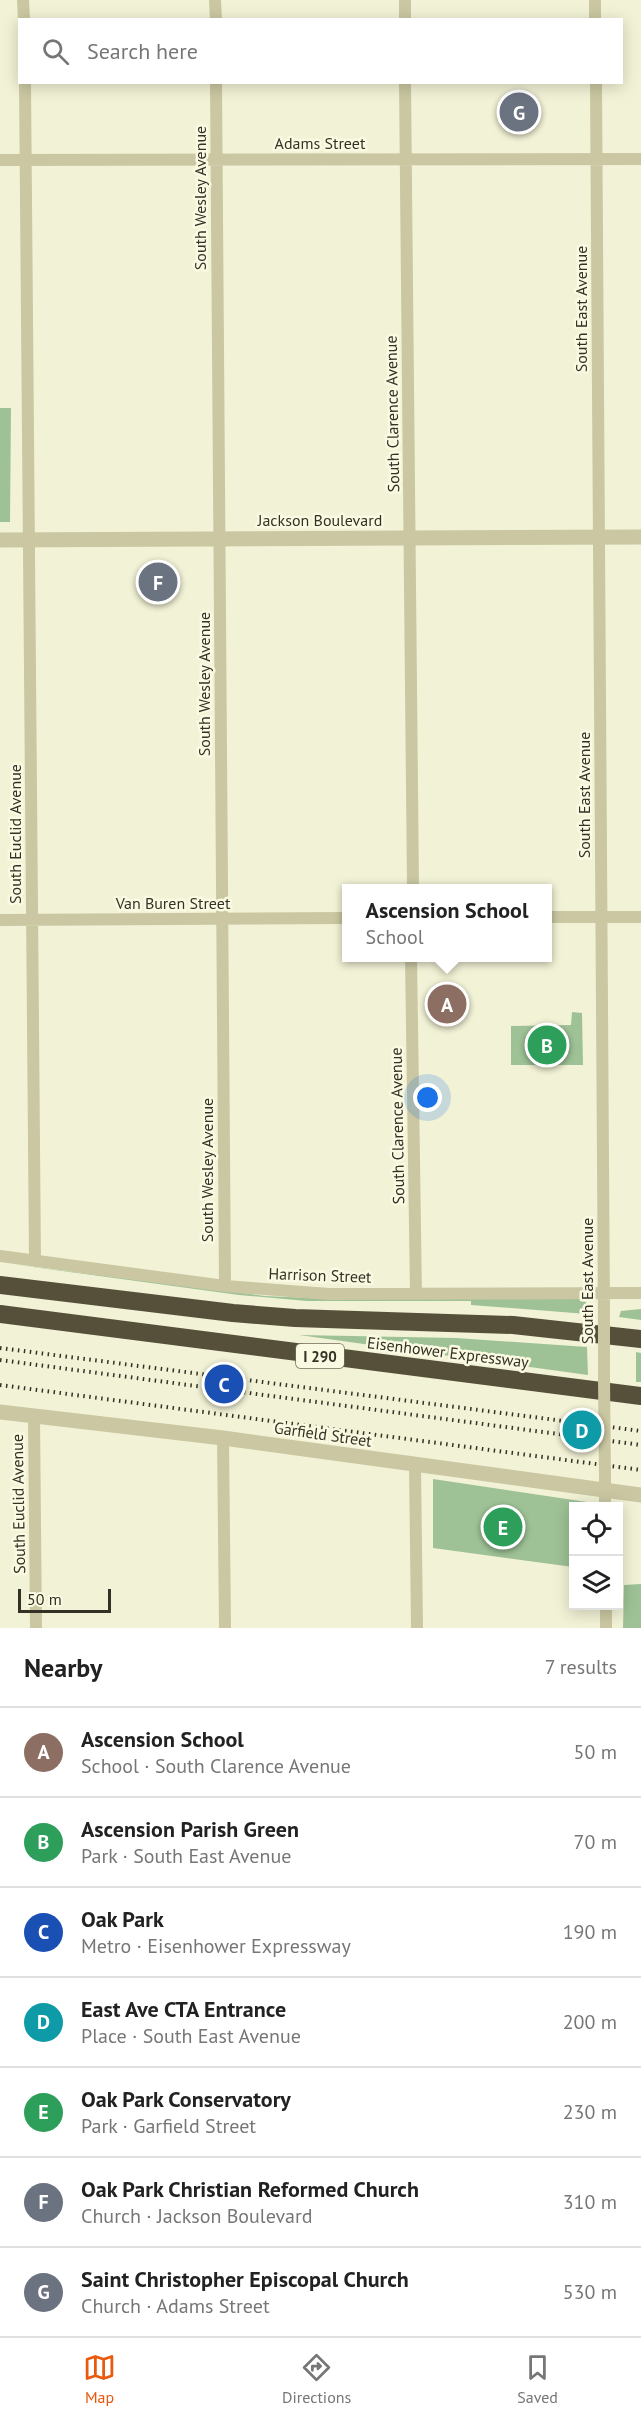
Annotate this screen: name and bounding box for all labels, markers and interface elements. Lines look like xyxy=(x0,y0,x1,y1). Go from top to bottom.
search box xyxy=(18,18,623,84)
icon: search xyxy=(39,35,72,68)
text: Search here xyxy=(87,37,198,65)
pin: G xyxy=(500,90,538,134)
street label: South Wesley Avenue xyxy=(190,126,210,270)
street label: Adams Street xyxy=(275,133,366,153)
street label: South East Avenue xyxy=(571,246,591,372)
street label: South Clarence Avenue xyxy=(381,335,403,493)
street label: Jackson Boulevard xyxy=(257,510,382,530)
pin: F xyxy=(138,560,178,604)
street label: South Wesley Avenue xyxy=(194,612,214,756)
street label: South East Avenue xyxy=(574,732,594,858)
street label: South Euclid Avenue xyxy=(5,764,25,904)
popup xyxy=(342,884,552,962)
street label: Van Buren Street xyxy=(115,893,231,913)
text: Ascension School xyxy=(366,896,528,924)
text: School xyxy=(366,924,423,950)
pin: A xyxy=(428,982,466,1026)
pin: B xyxy=(528,1022,566,1068)
street label: South Clarence Avenue xyxy=(386,1047,408,1205)
your location xyxy=(413,1083,442,1112)
street label: South Wesley Avenue xyxy=(197,1098,217,1242)
street label: South East Avenue xyxy=(577,1218,597,1344)
street label: Harrison Street xyxy=(268,1263,372,1287)
street label: Eisenhower Expressway xyxy=(366,1332,531,1372)
road number: I 290 xyxy=(296,1344,344,1368)
pin: C xyxy=(204,1362,244,1406)
pin: D xyxy=(562,1408,602,1452)
street label: Garfield Street xyxy=(273,1417,374,1451)
street label: South Euclid Avenue xyxy=(7,1434,29,1574)
map controls xyxy=(569,1502,623,1610)
button: locate xyxy=(569,1502,623,1556)
pin: E xyxy=(484,1504,522,1550)
button: layers xyxy=(569,1556,623,1610)
scale bar xyxy=(18,1586,111,1614)
text: 50 m xyxy=(27,1589,62,1609)
text: Nearby xyxy=(24,1651,102,1684)
text: 7 results xyxy=(545,1654,617,1680)
text: Ascension School xyxy=(81,1725,244,1753)
text: A xyxy=(37,1739,50,1765)
text: 50 m xyxy=(574,1739,617,1765)
text: School · South Clarence Avenue xyxy=(81,1753,351,1779)
text: Ascension Parish Green xyxy=(81,1815,299,1843)
text: B xyxy=(38,1829,49,1855)
text: 70 m xyxy=(574,1829,617,1855)
text: Park · South East Avenue xyxy=(81,1843,291,1869)
text: Oak Park xyxy=(81,1905,164,1933)
text: C xyxy=(38,1919,49,1945)
text: 190 m xyxy=(563,1919,617,1945)
text: Metro · Eisenhower Expressway xyxy=(81,1933,351,1959)
text: East Ave CTA Entrance xyxy=(81,1995,286,2023)
text: D xyxy=(37,2009,50,2035)
text: 200 m xyxy=(563,2009,617,2035)
text: Place · South East Avenue xyxy=(81,2023,301,2049)
text: Oak Park Conservatory xyxy=(81,2085,291,2113)
text: E xyxy=(38,2099,49,2125)
text: 230 m xyxy=(563,2099,617,2125)
text: Park · Garfield Street xyxy=(81,2113,256,2139)
text: Oak Park Christian Reformed Church xyxy=(81,2175,419,2203)
text: F xyxy=(38,2189,49,2215)
text: 310 m xyxy=(563,2189,617,2215)
text: Church · Jackson Boulevard xyxy=(81,2203,313,2229)
text: Saint Christopher Episcopal Church xyxy=(81,2265,409,2293)
text: G xyxy=(37,2279,50,2305)
text: 530 m xyxy=(563,2279,617,2305)
text: Church · Adams Street xyxy=(81,2293,270,2319)
tab: Map xyxy=(83,2351,116,2407)
tab: Directions xyxy=(282,2351,351,2407)
tab: Saved xyxy=(517,2351,558,2407)

